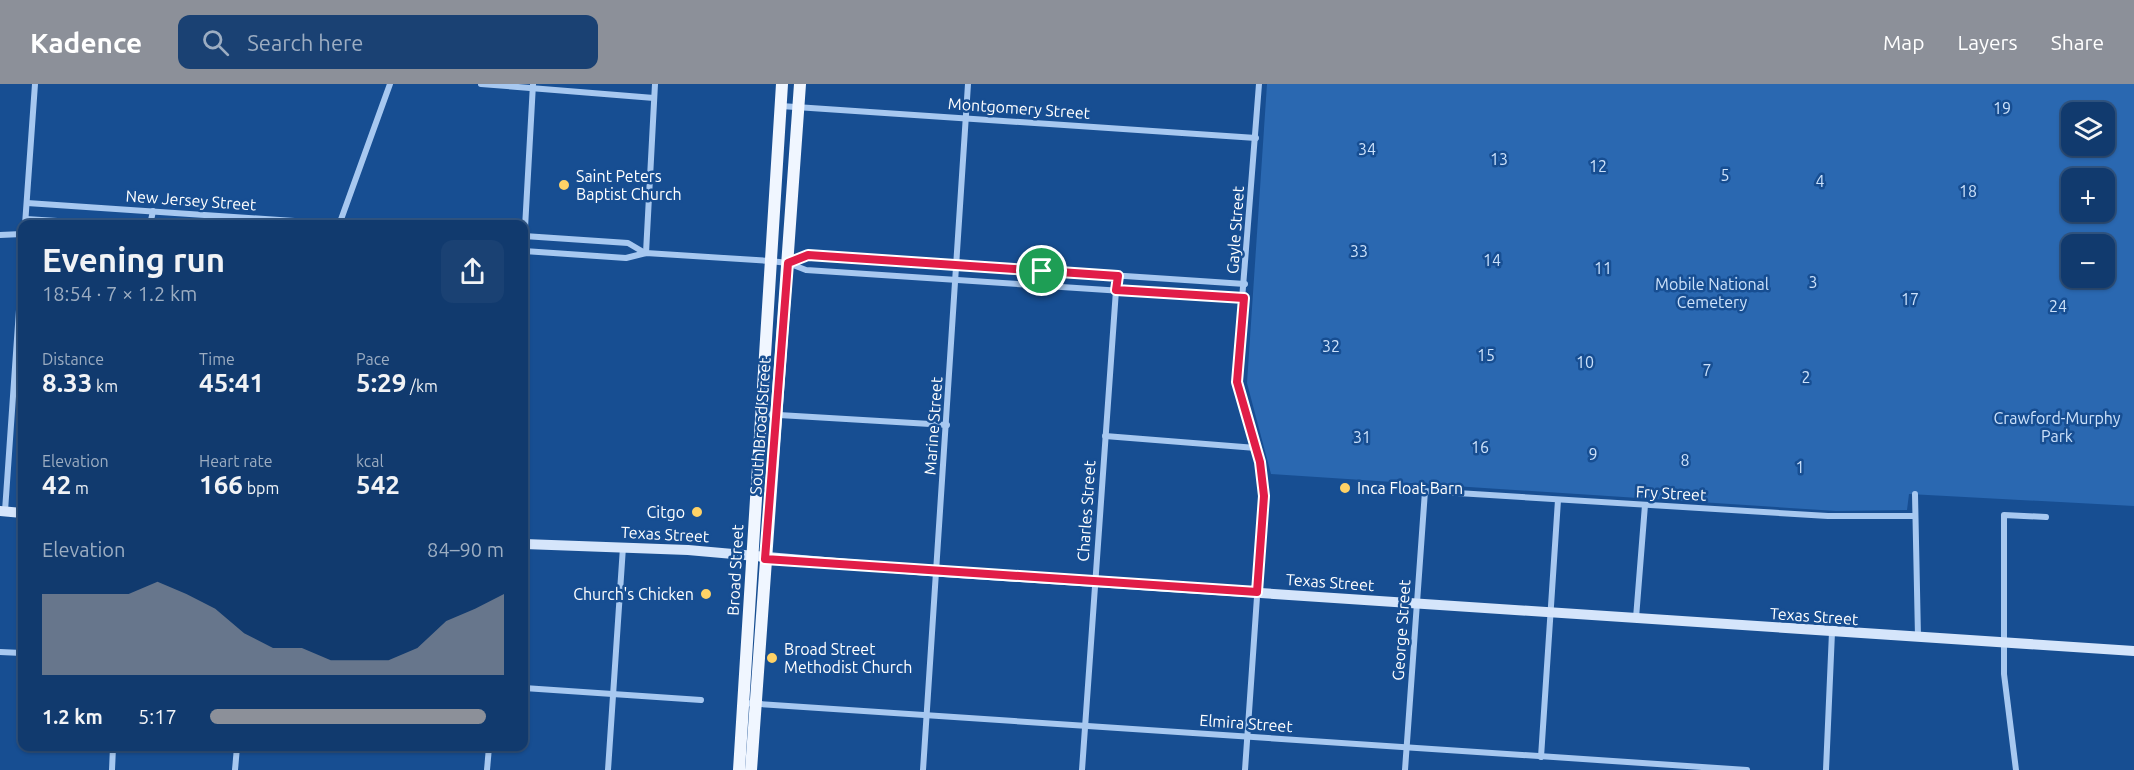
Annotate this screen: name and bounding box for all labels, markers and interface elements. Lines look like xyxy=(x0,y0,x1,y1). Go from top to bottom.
search box xyxy=(178,15,598,69)
icon: search xyxy=(199,26,232,59)
text: Kadence xyxy=(30,27,142,58)
text: Search here xyxy=(247,30,364,55)
text: Map xyxy=(1883,30,1924,54)
text: Layers xyxy=(1957,30,2018,54)
text: Share xyxy=(2051,30,2104,54)
street label: Montgomery Street xyxy=(947,94,1091,122)
park label: 19 xyxy=(1993,99,2011,117)
map controls xyxy=(2061,102,2115,288)
button: layers xyxy=(2061,102,2115,156)
park label: 34 xyxy=(1358,140,1376,158)
park label: 13 xyxy=(1490,150,1508,168)
park label: 12 xyxy=(1589,157,1607,175)
park label: 5 xyxy=(1720,166,1730,184)
place label: Saint Peters Baptist Church xyxy=(576,167,682,203)
button: + xyxy=(2061,168,2115,222)
park label: 4 xyxy=(1815,172,1825,190)
marker: Saint Peters Baptist Church xyxy=(557,178,571,192)
park label: 18 xyxy=(1959,182,1977,200)
street label: Gayle Street xyxy=(1223,185,1247,274)
street label: New Jersey Street xyxy=(125,186,258,214)
button: − xyxy=(2061,234,2115,288)
button: share xyxy=(441,240,504,303)
text: Evening run xyxy=(42,241,225,278)
park label: 33 xyxy=(1350,242,1368,260)
pin xyxy=(1016,245,1067,296)
park label: 14 xyxy=(1483,251,1501,269)
icon: arrive xyxy=(1025,254,1058,287)
park label: 11 xyxy=(1594,259,1612,277)
park label: 3 xyxy=(1808,273,1818,291)
park label: Mobile National Cemetery xyxy=(1655,275,1769,311)
text: 18:54 · 7 × 1.2 km xyxy=(42,282,197,305)
park label: 17 xyxy=(1901,290,1919,308)
park label: 24 xyxy=(2049,297,2067,315)
park label: 32 xyxy=(1322,337,1340,355)
park label: 15 xyxy=(1477,346,1495,364)
text: Distance xyxy=(42,350,104,368)
text: Time xyxy=(199,350,235,368)
text: Pace xyxy=(356,350,390,368)
park label: 10 xyxy=(1576,353,1594,371)
street label: South Broad Street xyxy=(746,356,774,495)
park label: 7 xyxy=(1702,361,1712,379)
text: 8.33 xyxy=(42,368,92,397)
text: 45:41 xyxy=(199,368,264,397)
text: 5:29 xyxy=(356,368,406,397)
park label: 2 xyxy=(1801,368,1811,386)
street label: Marine Street xyxy=(921,376,945,476)
text: km xyxy=(92,377,118,395)
text: /km xyxy=(406,377,438,395)
park label: Crawford-Murphy Park xyxy=(1993,409,2121,445)
park label: 31 xyxy=(1353,428,1371,446)
park label: 16 xyxy=(1471,438,1489,456)
park label: 9 xyxy=(1588,445,1598,463)
park label: 8 xyxy=(1680,451,1690,469)
text: Elevation xyxy=(42,452,109,470)
text: Heart rate xyxy=(199,452,273,470)
text: kcal xyxy=(356,452,384,470)
park label: 1 xyxy=(1795,458,1805,476)
street label: Charles Street xyxy=(1073,459,1099,562)
text: 42 xyxy=(42,470,71,499)
text: 166 xyxy=(199,470,243,499)
text: 542 xyxy=(356,470,400,499)
text: m xyxy=(71,479,89,497)
text: bpm xyxy=(243,479,279,497)
place label: Inca Float Barn xyxy=(1357,479,1463,497)
marker: Inca Float Barn xyxy=(1338,481,1352,495)
street label: Fry Street xyxy=(1635,482,1707,504)
place label: Citgo xyxy=(646,503,685,521)
marker: Citgo xyxy=(690,505,704,519)
street label: Texas Street xyxy=(620,523,710,545)
street label: Broad Street xyxy=(724,523,746,616)
text: Elevation xyxy=(42,538,125,561)
text: 84–90 m xyxy=(427,538,504,561)
street label: Texas Street xyxy=(1285,570,1375,594)
street label: George Street xyxy=(1388,578,1414,681)
place label: Church's Chicken xyxy=(573,585,694,603)
marker: Church's Chicken xyxy=(699,587,713,601)
street label: Texas Street xyxy=(1769,604,1859,628)
place label: Broad Street Methodist Church xyxy=(784,640,912,676)
marker: Broad Street Methodist Church xyxy=(765,651,779,665)
text: 1.2 km xyxy=(42,705,103,728)
text: 5:17 xyxy=(138,705,177,728)
street label: Elmira Street xyxy=(1199,711,1294,735)

